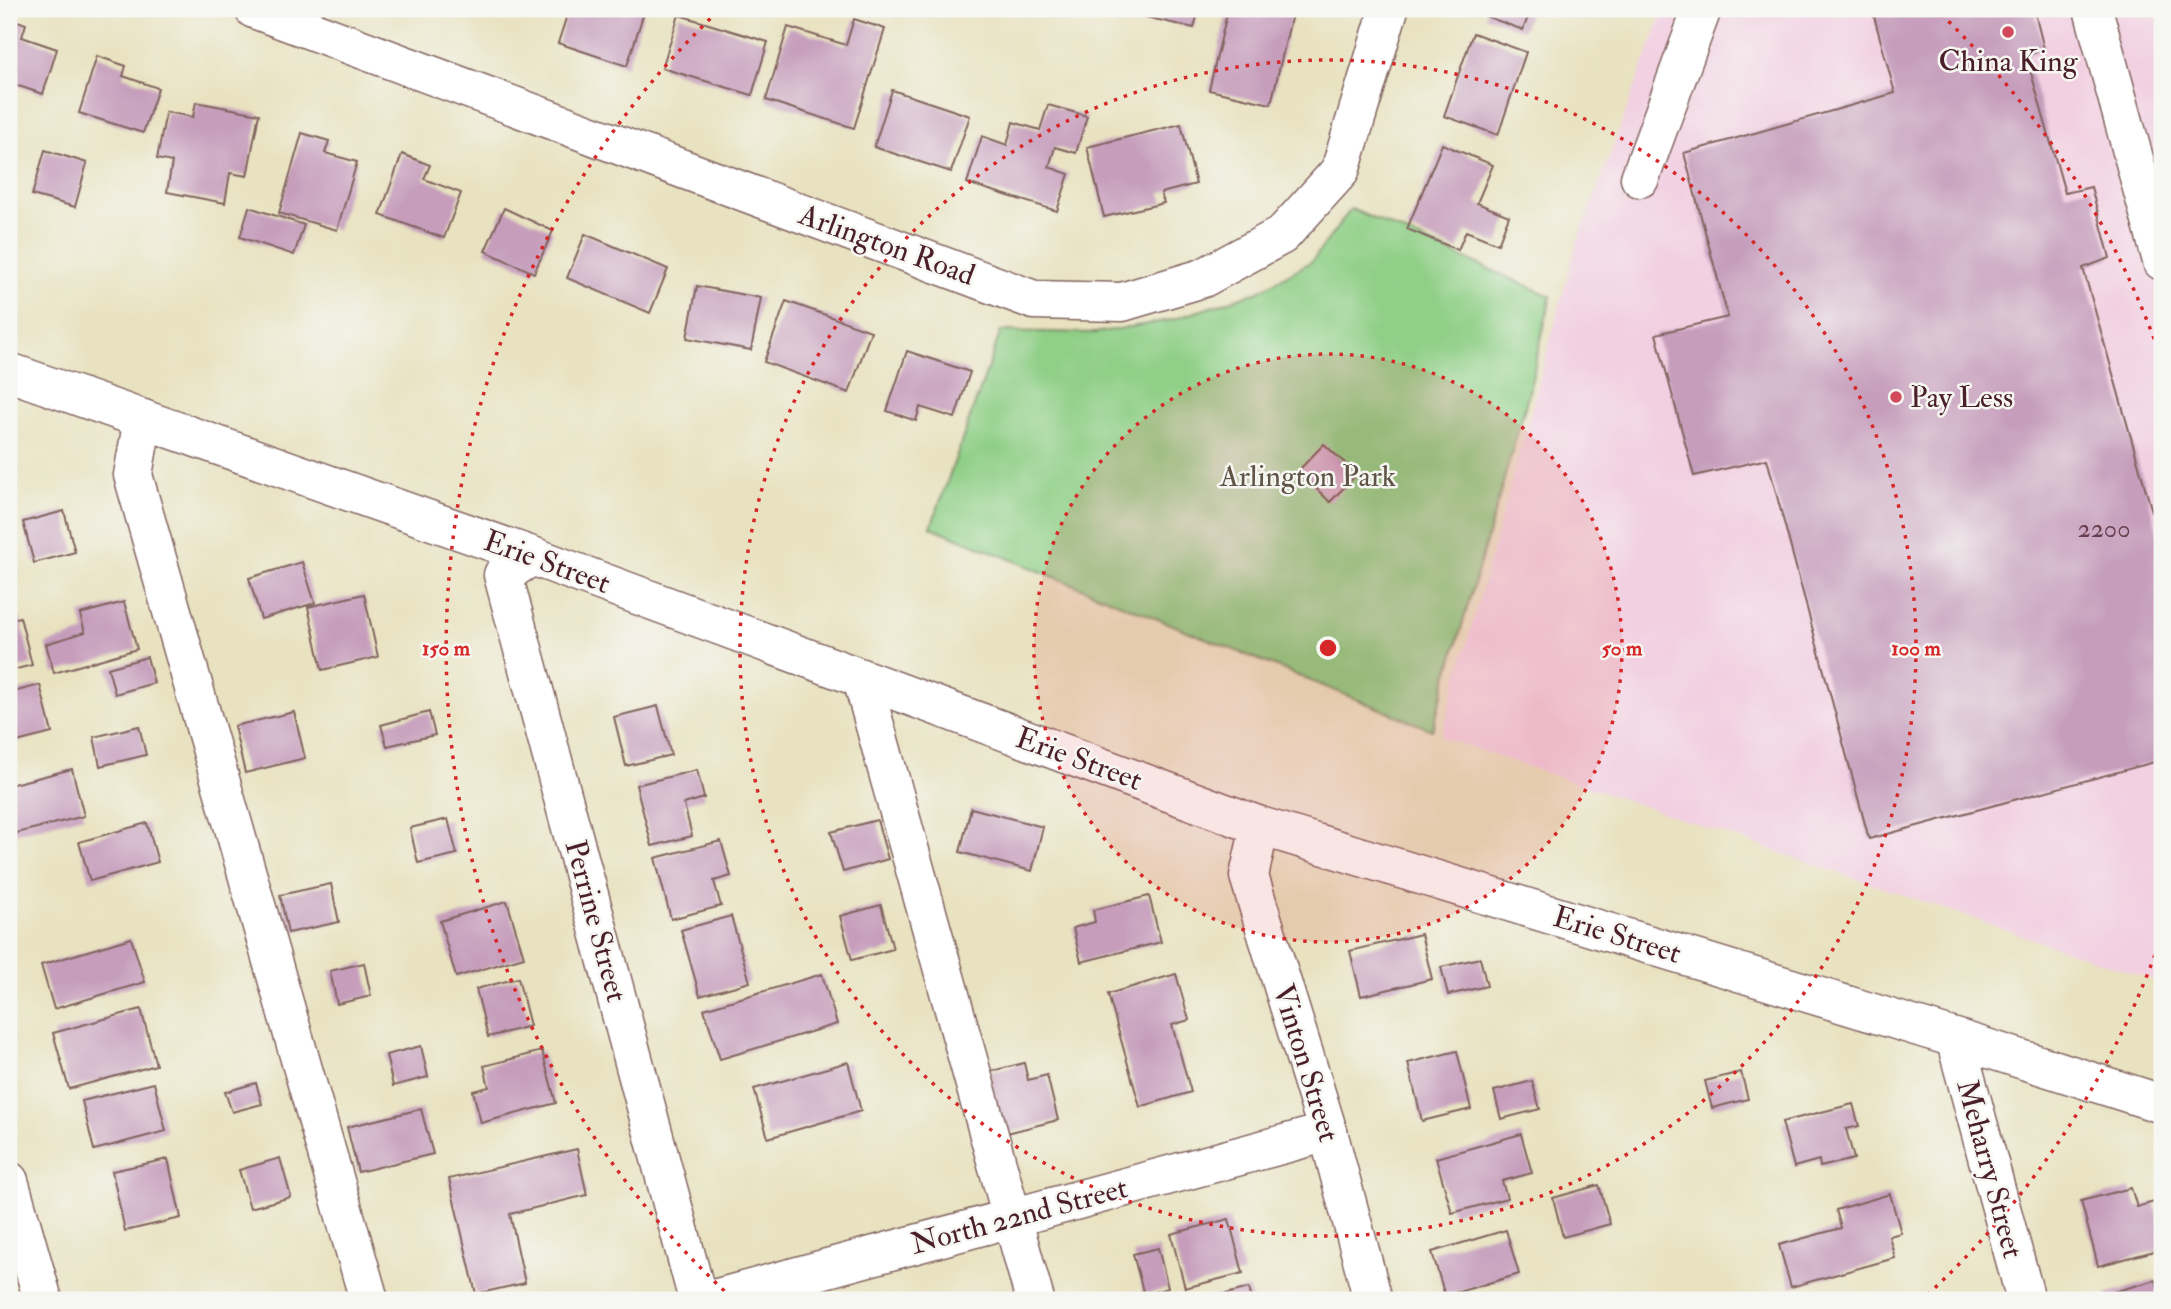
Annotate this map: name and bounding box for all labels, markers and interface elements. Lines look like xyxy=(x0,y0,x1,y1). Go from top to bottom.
marker: China King xyxy=(2000,24,2016,40)
place label: China King xyxy=(1939,43,2079,80)
street label: Arlington Road xyxy=(793,196,980,294)
place label: Pay Less xyxy=(1910,379,2013,416)
marker: Pay Less xyxy=(1888,389,1904,405)
park label: Arlington Park xyxy=(1219,458,1396,495)
house number: 2200 xyxy=(2077,513,2131,545)
street label: Erie Street xyxy=(479,522,616,602)
text: 150 m xyxy=(422,635,471,662)
text: 50 m xyxy=(1602,635,1643,662)
text: 100 m xyxy=(1891,635,1942,662)
centre of rings xyxy=(1316,636,1340,660)
street label: Erie Street xyxy=(1011,719,1148,799)
street label: Perrine Street xyxy=(557,836,635,1006)
street label: Erie Street xyxy=(1549,898,1686,972)
street label: Vinton Street xyxy=(1265,980,1348,1146)
street label: Meharry Street xyxy=(1948,1076,2032,1263)
street label: North 22nd Street xyxy=(907,1169,1132,1263)

